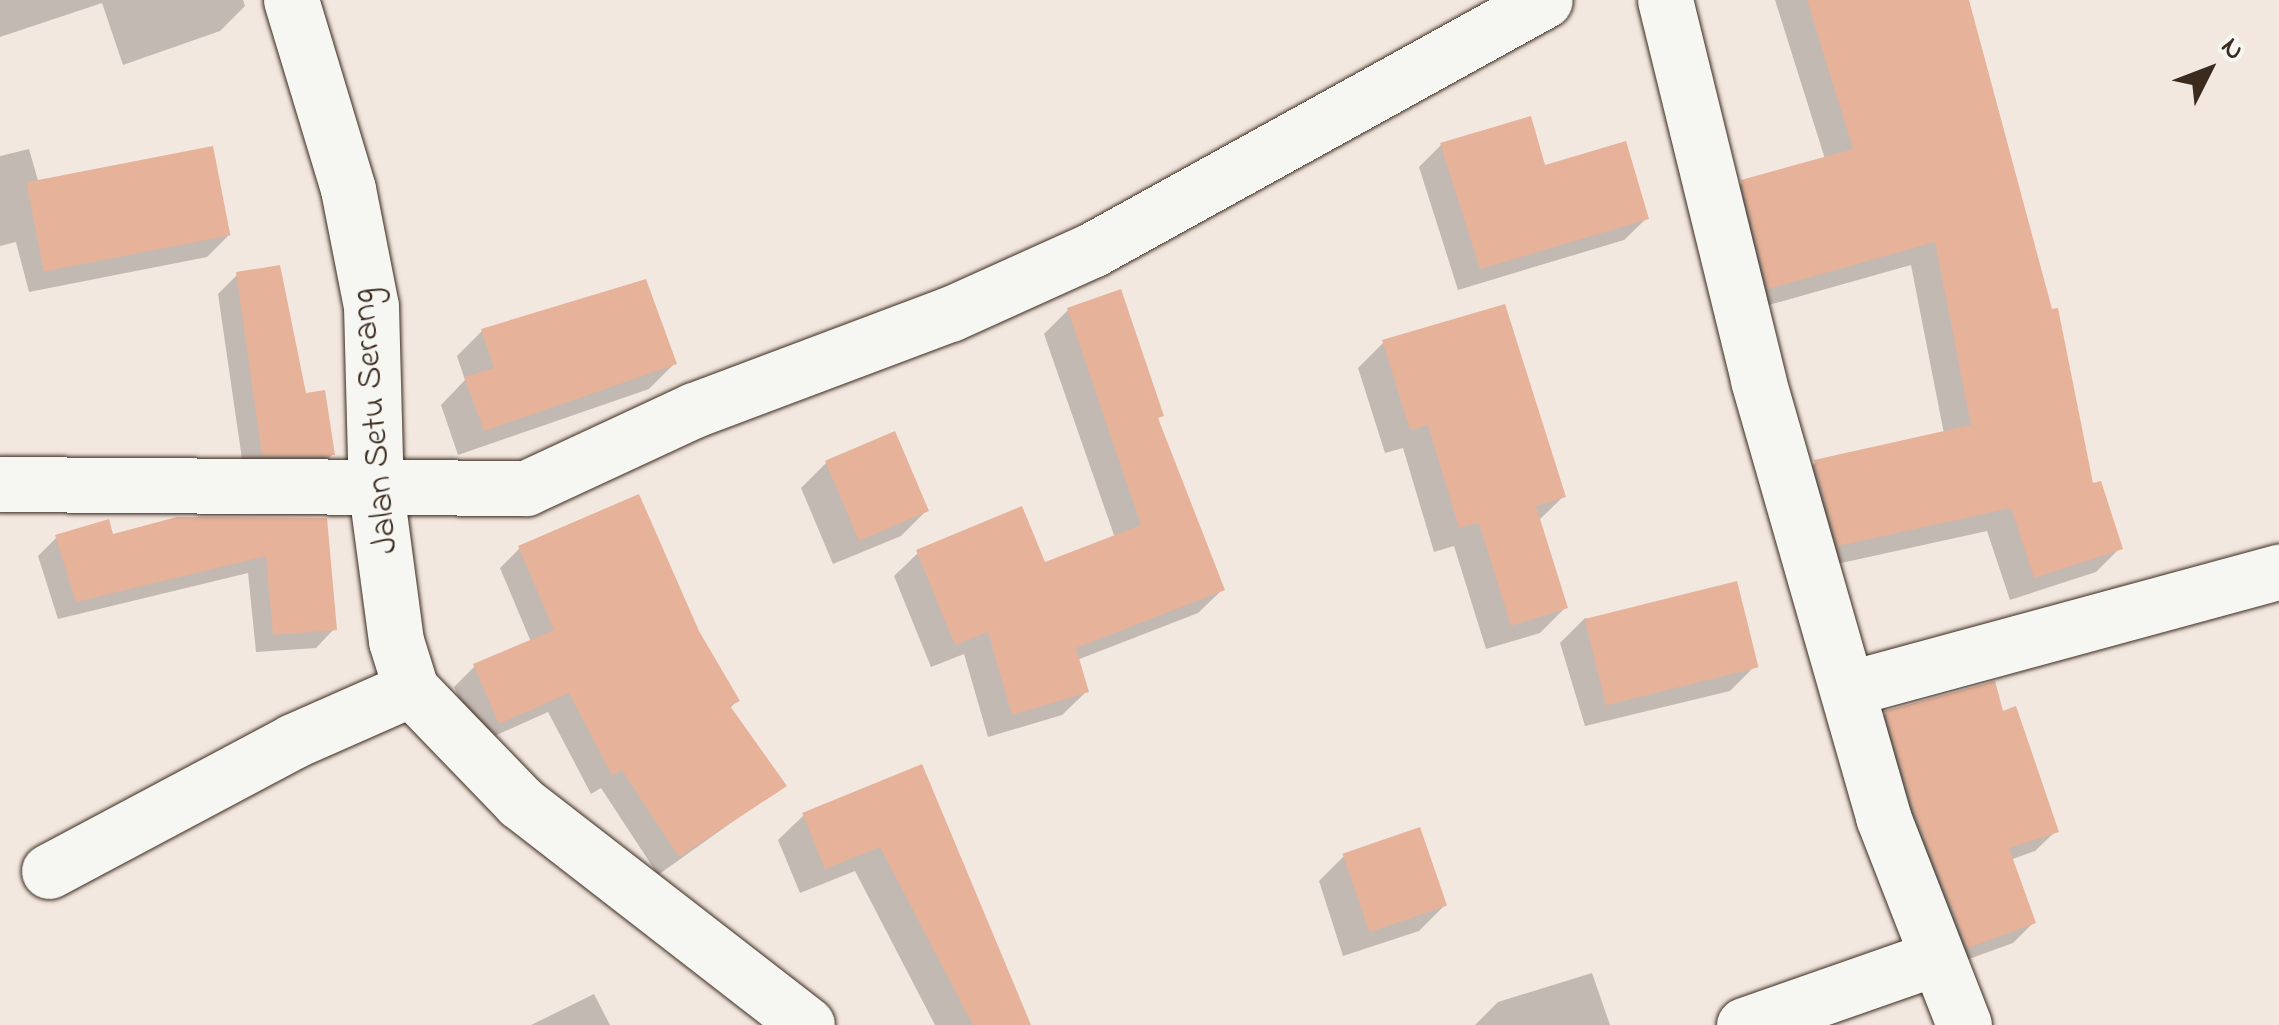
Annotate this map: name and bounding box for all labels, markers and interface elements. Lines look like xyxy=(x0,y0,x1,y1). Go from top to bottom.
north arrow xyxy=(2159,20,2259,120)
text: N xyxy=(2210,29,2253,70)
street label: Jalan Setu Serang xyxy=(343,287,409,555)

